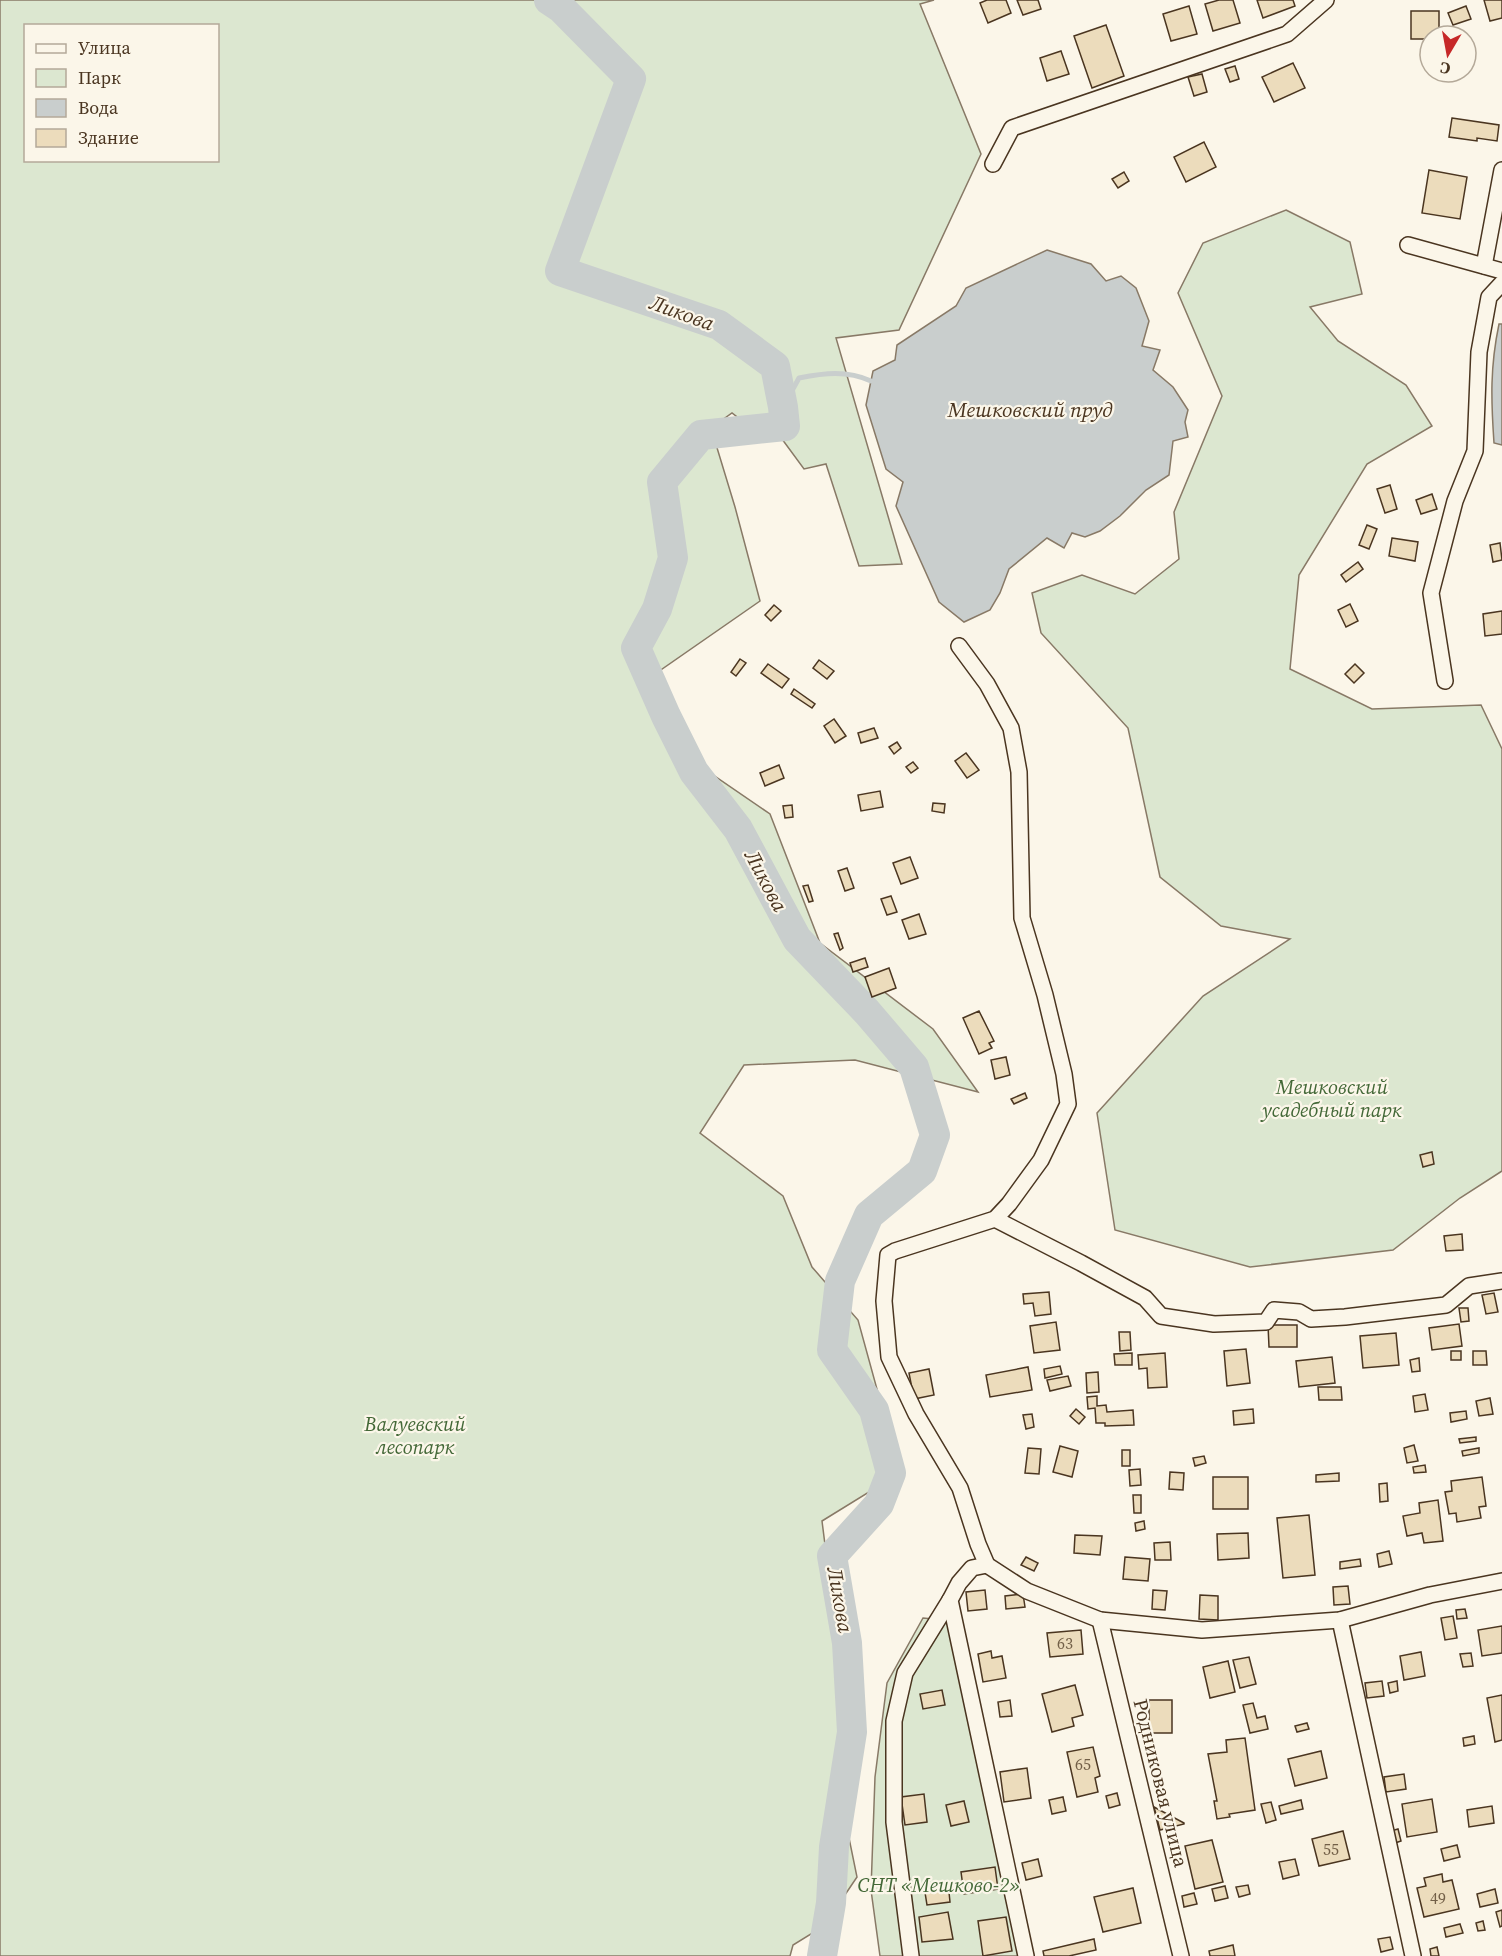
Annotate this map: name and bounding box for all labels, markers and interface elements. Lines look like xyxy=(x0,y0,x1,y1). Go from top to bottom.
legend xyxy=(24,24,219,162)
north arrow xyxy=(1418,24,1478,84)
text: Улица xyxy=(78,35,131,60)
text: С xyxy=(1439,57,1452,80)
text: Парк xyxy=(78,65,121,90)
text: Вода xyxy=(78,95,119,120)
text: Здание xyxy=(78,125,139,150)
water label: Ликова xyxy=(645,287,718,337)
water label: Мешковский пруд xyxy=(947,395,1113,424)
water label: Ликова xyxy=(738,844,795,917)
park label: Мешковский усадебный парк xyxy=(1260,1073,1402,1124)
park label: Валуевский лесопарк xyxy=(363,1410,466,1461)
water label: Ликова xyxy=(820,1564,861,1635)
house number: 63 xyxy=(1057,1632,1073,1654)
street label: Родниковая улица xyxy=(1127,1696,1196,1871)
house number: 65 xyxy=(1075,1753,1091,1775)
house number: 55 xyxy=(1323,1838,1339,1860)
park label: СНТ «Мешково-2» xyxy=(858,1871,1020,1899)
house number: 49 xyxy=(1430,1887,1446,1909)

